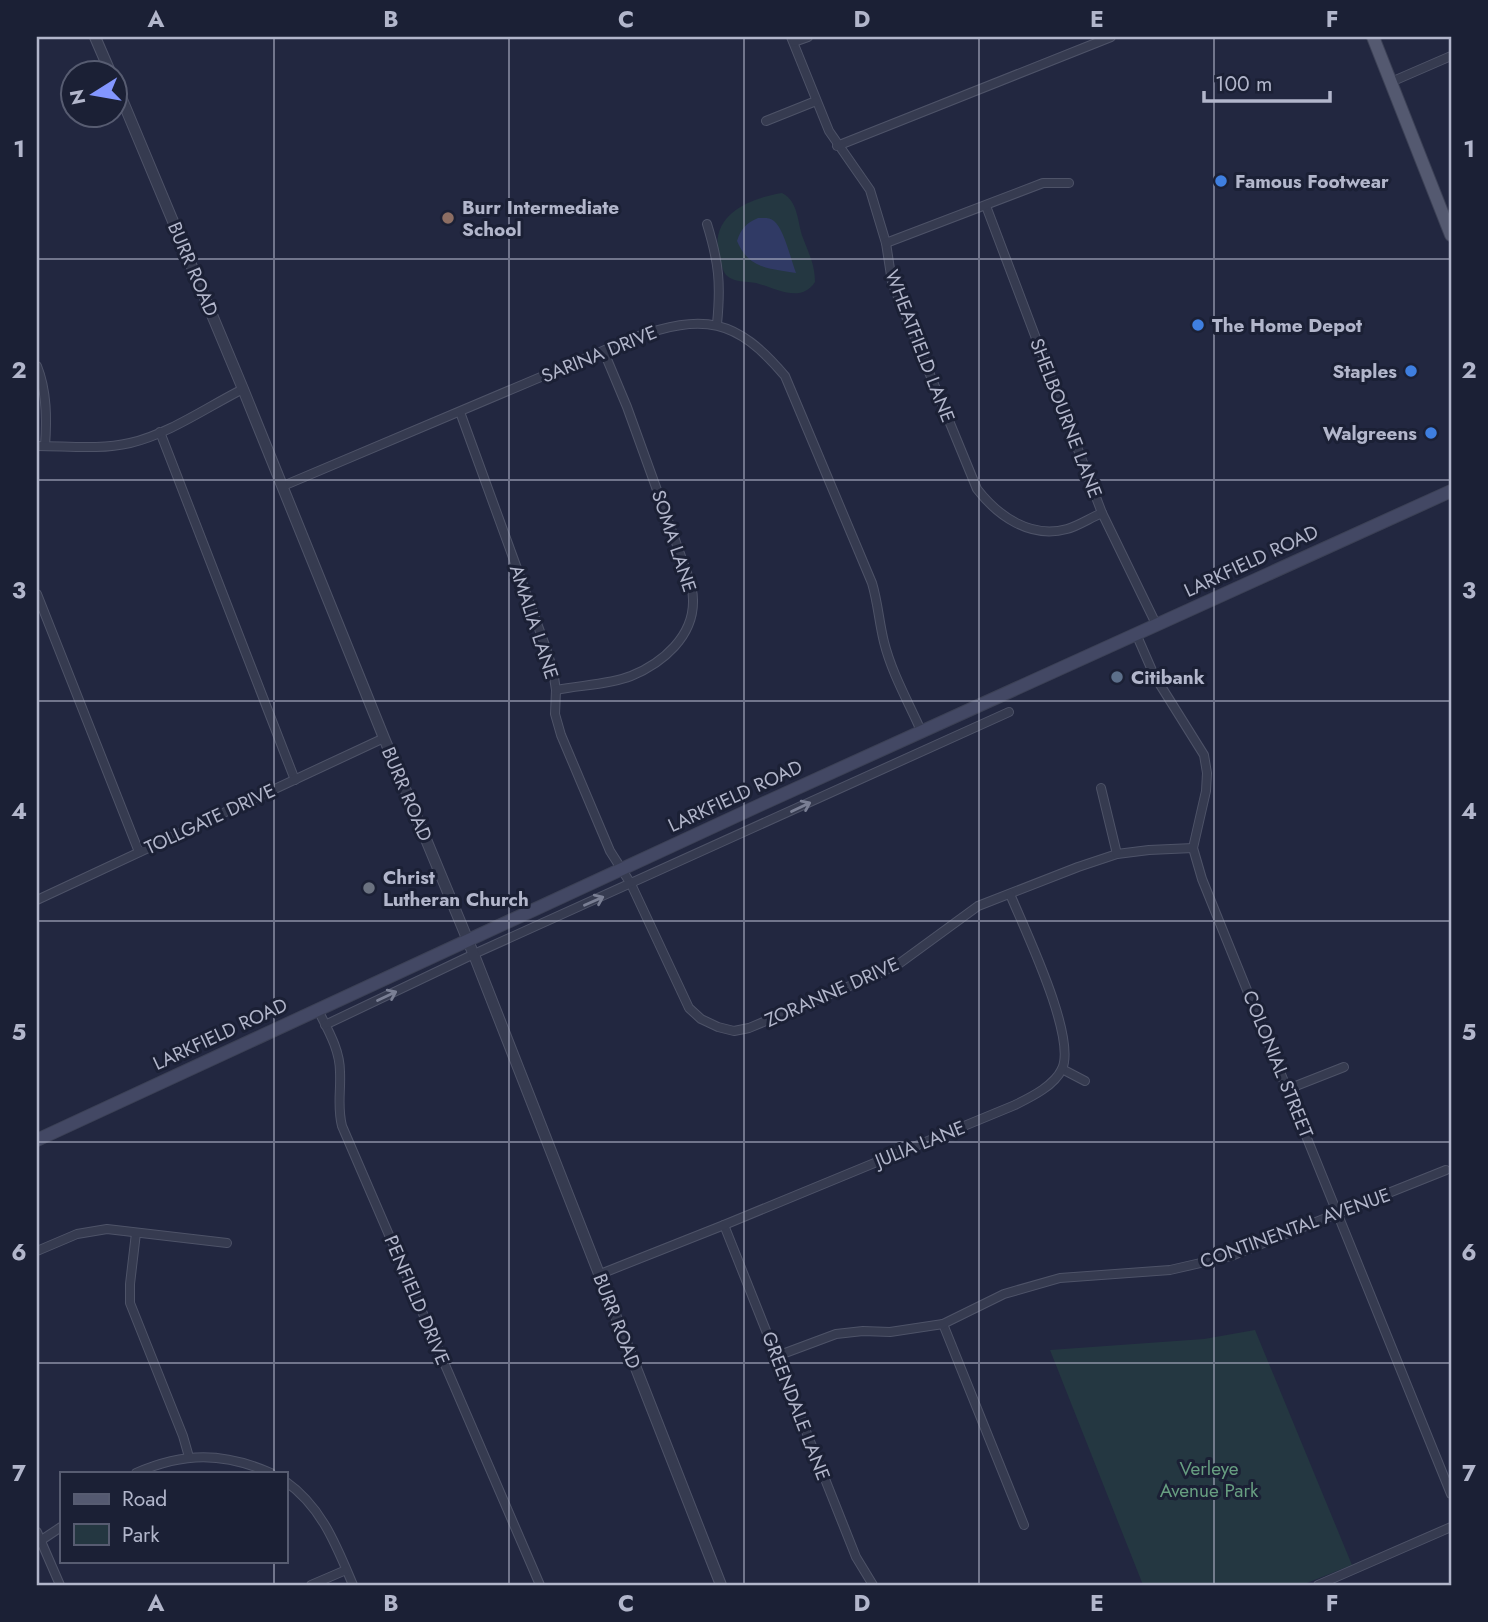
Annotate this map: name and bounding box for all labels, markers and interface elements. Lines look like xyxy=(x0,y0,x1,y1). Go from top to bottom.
text: A xyxy=(147,2,165,36)
text: B xyxy=(383,2,399,36)
text: C xyxy=(618,2,634,36)
text: D xyxy=(854,2,871,36)
text: E xyxy=(1090,2,1104,36)
text: F xyxy=(1326,2,1338,36)
north arrow xyxy=(60,60,130,130)
scale bar xyxy=(1204,60,1330,104)
text: 100 m xyxy=(1215,69,1272,99)
text: N xyxy=(63,87,92,107)
text: 1 xyxy=(13,132,25,166)
text: 1 xyxy=(1463,132,1475,166)
place label: Famous Footwear xyxy=(1235,168,1389,195)
marker: Famous Footwear xyxy=(1213,173,1229,189)
place label: Burr Intermediate School xyxy=(462,194,619,243)
marker: Burr Intermediate School xyxy=(440,210,456,226)
street label: BURR ROAD xyxy=(161,218,225,320)
street label: WHEATFIELD LANE xyxy=(878,266,962,426)
place label: The Home Depot xyxy=(1212,312,1362,339)
marker: The Home Depot xyxy=(1190,317,1206,333)
street label: SARINA DRIVE xyxy=(537,319,661,389)
street label: SHELBOURNE LANE xyxy=(1023,334,1109,502)
text: 2 xyxy=(11,353,27,387)
text: 2 xyxy=(1461,353,1477,387)
place label: Staples xyxy=(1332,358,1397,385)
marker: Staples xyxy=(1403,363,1419,379)
place label: Walgreens xyxy=(1323,420,1417,447)
marker: Walgreens xyxy=(1423,425,1439,441)
street label: SOMA LANE xyxy=(645,486,703,596)
street label: LARKFIELD ROAD xyxy=(1179,518,1323,604)
street label: AMALIA LANE xyxy=(503,561,565,683)
text: 3 xyxy=(12,573,26,607)
text: 3 xyxy=(1462,573,1476,607)
place label: Citibank xyxy=(1131,664,1205,691)
marker: Citibank xyxy=(1109,669,1125,685)
street label: BURR ROAD xyxy=(375,743,439,845)
street label: LARKFIELD ROAD xyxy=(663,753,807,839)
street label: TOLLGATE DRIVE xyxy=(140,777,280,861)
text: 4 xyxy=(11,794,27,828)
text: 4 xyxy=(1461,794,1477,828)
one-way arrow xyxy=(790,800,811,813)
place label: Christ Lutheran Church xyxy=(383,864,529,913)
marker: Christ Lutheran Church xyxy=(361,880,377,896)
one-way arrow xyxy=(582,894,604,907)
street label: ZORANNE DRIVE xyxy=(761,950,903,1034)
street label: COLONIAL STREET xyxy=(1236,986,1320,1142)
one-way arrow xyxy=(376,988,397,1002)
street label: LARKFIELD ROAD xyxy=(148,991,292,1077)
text: 5 xyxy=(12,1015,26,1049)
text: 5 xyxy=(1462,1015,1476,1049)
street label: JULIA LANE xyxy=(868,1114,969,1175)
street label: CONTINENTAL AVENUE xyxy=(1196,1181,1394,1275)
street label: PENFIELD DRIVE xyxy=(377,1231,457,1369)
text: 6 xyxy=(11,1235,27,1269)
text: 6 xyxy=(1461,1235,1477,1269)
street label: BURR ROAD xyxy=(586,1269,648,1373)
street label: GREENDALE LANE xyxy=(755,1328,837,1484)
park label: Verleye Avenue Park xyxy=(1160,1455,1259,1504)
text: 7 xyxy=(12,1456,26,1490)
text: 7 xyxy=(1462,1456,1476,1490)
legend xyxy=(60,1472,287,1562)
text: Road xyxy=(122,1484,167,1514)
text: Park xyxy=(122,1520,160,1550)
text: A xyxy=(147,1586,165,1620)
text: B xyxy=(383,1586,399,1620)
text: C xyxy=(618,1586,634,1620)
text: D xyxy=(854,1586,871,1620)
text: E xyxy=(1090,1586,1104,1620)
text: F xyxy=(1326,1586,1338,1620)

